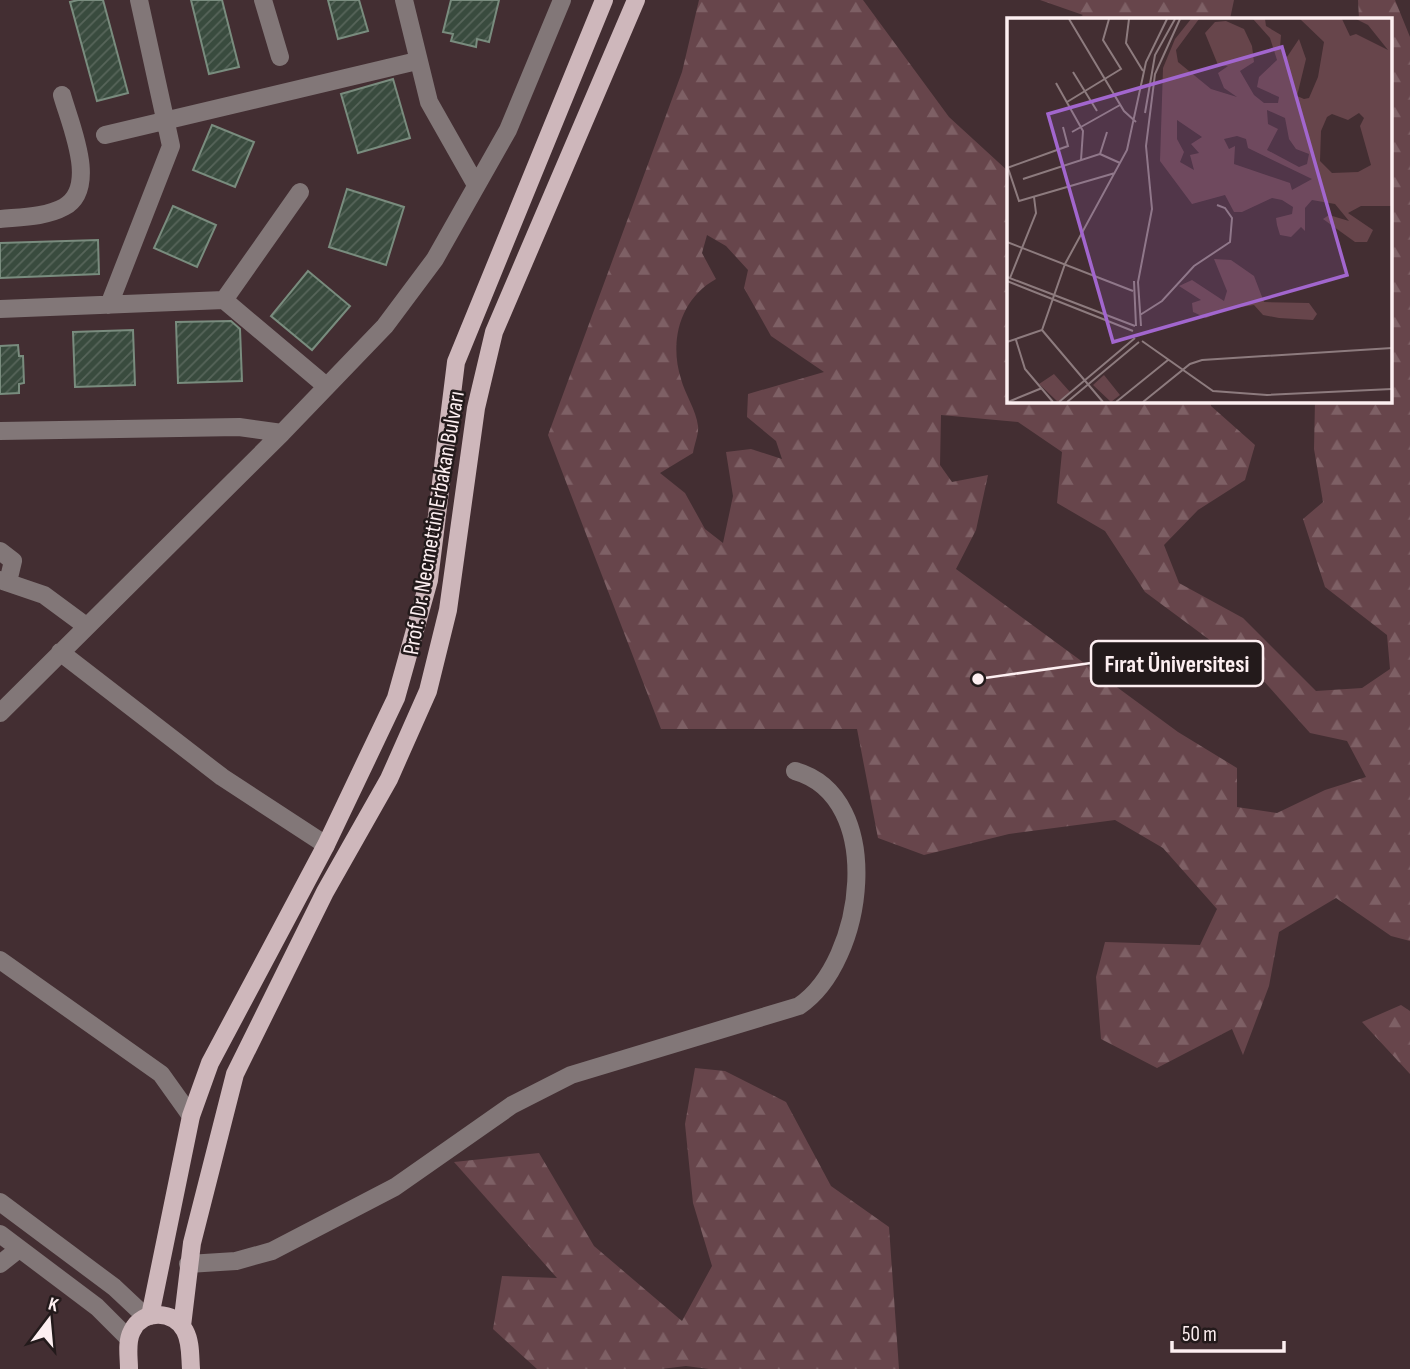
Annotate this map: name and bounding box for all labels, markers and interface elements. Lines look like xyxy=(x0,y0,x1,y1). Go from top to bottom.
inset map xyxy=(1007,18,1392,402)
street label: Prof. Dr. Necmettin Erbakan Bulvarı xyxy=(397,389,471,657)
callout: Fırat Üniversitesi xyxy=(1091,641,1263,686)
text: Fırat Üniversitesi xyxy=(1105,650,1250,679)
north arrow xyxy=(14,1285,84,1355)
text: K xyxy=(46,1293,62,1318)
scale bar xyxy=(1172,1310,1284,1354)
text: 50 m xyxy=(1182,1322,1217,1347)

